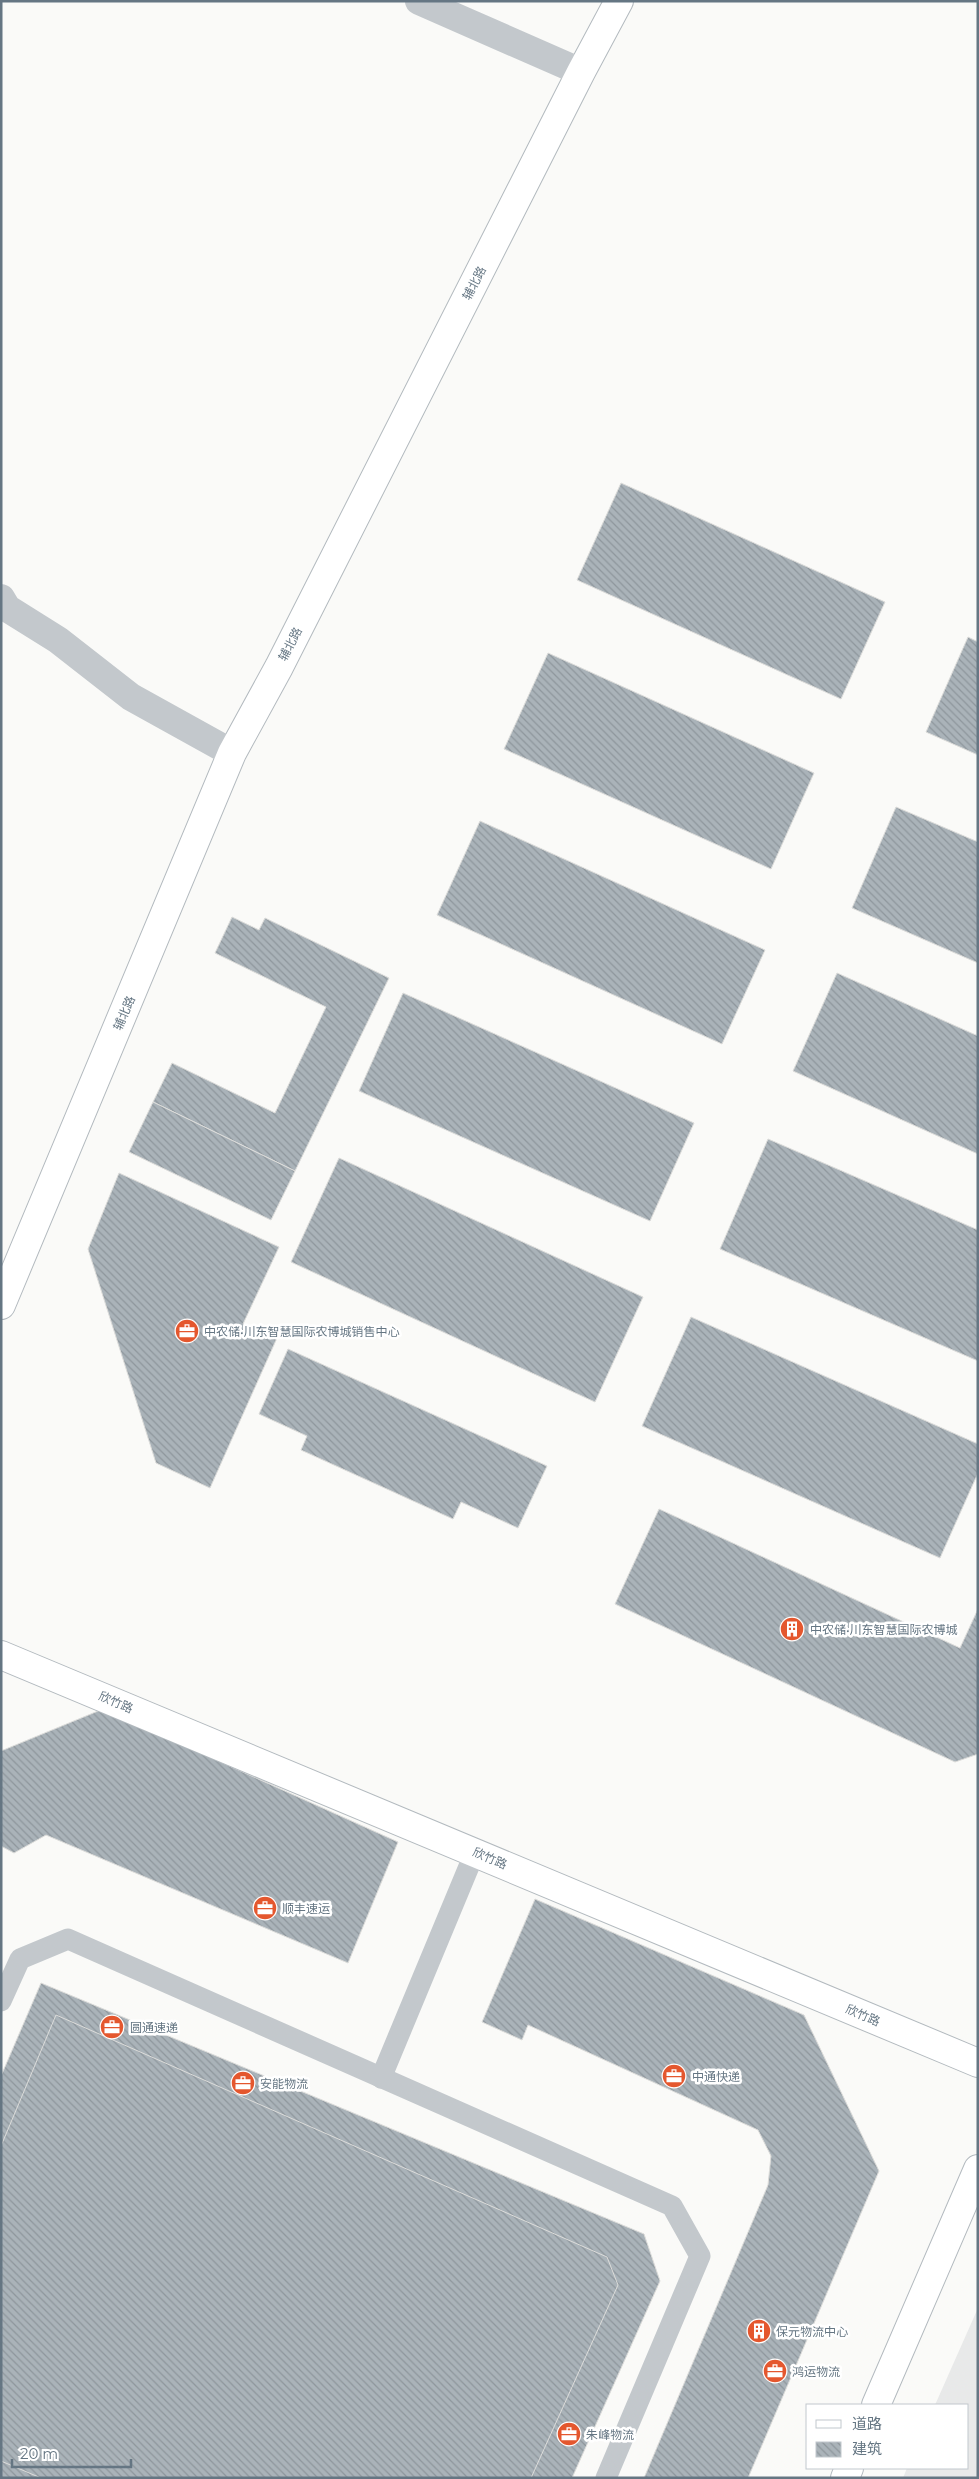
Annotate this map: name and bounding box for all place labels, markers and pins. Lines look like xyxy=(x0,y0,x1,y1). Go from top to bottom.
office icon: 中农储•川东智慧国际农博城销售中心 xyxy=(174,1318,200,1344)
place label: 中农储•川东智慧国际农博城销售中心 xyxy=(204,1324,400,1339)
building icon: 中农储•川东智慧国际农博城 xyxy=(779,1616,805,1642)
place label: 中农储•川东智慧国际农博城 xyxy=(810,1622,958,1637)
office icon: 顺丰速运 xyxy=(252,1895,278,1921)
place label: 顺丰速运 xyxy=(282,1901,330,1916)
office icon: 圆通速递 xyxy=(99,2014,125,2040)
place label: 圆通速递 xyxy=(130,2020,178,2035)
office icon: 中通快递 xyxy=(661,2063,687,2089)
place label: 中通快递 xyxy=(692,2069,740,2084)
office icon: 安能物流 xyxy=(230,2070,256,2096)
place label: 安能物流 xyxy=(260,2076,308,2091)
building icon: 保元物流中心 xyxy=(746,2318,772,2344)
place label: 保元物流中心 xyxy=(776,2324,848,2339)
office icon: 鸿运物流 xyxy=(762,2358,788,2384)
place label: 鸿运物流 xyxy=(792,2364,840,2379)
office icon: 朱峰物流 xyxy=(556,2421,582,2447)
place label: 朱峰物流 xyxy=(586,2427,634,2442)

